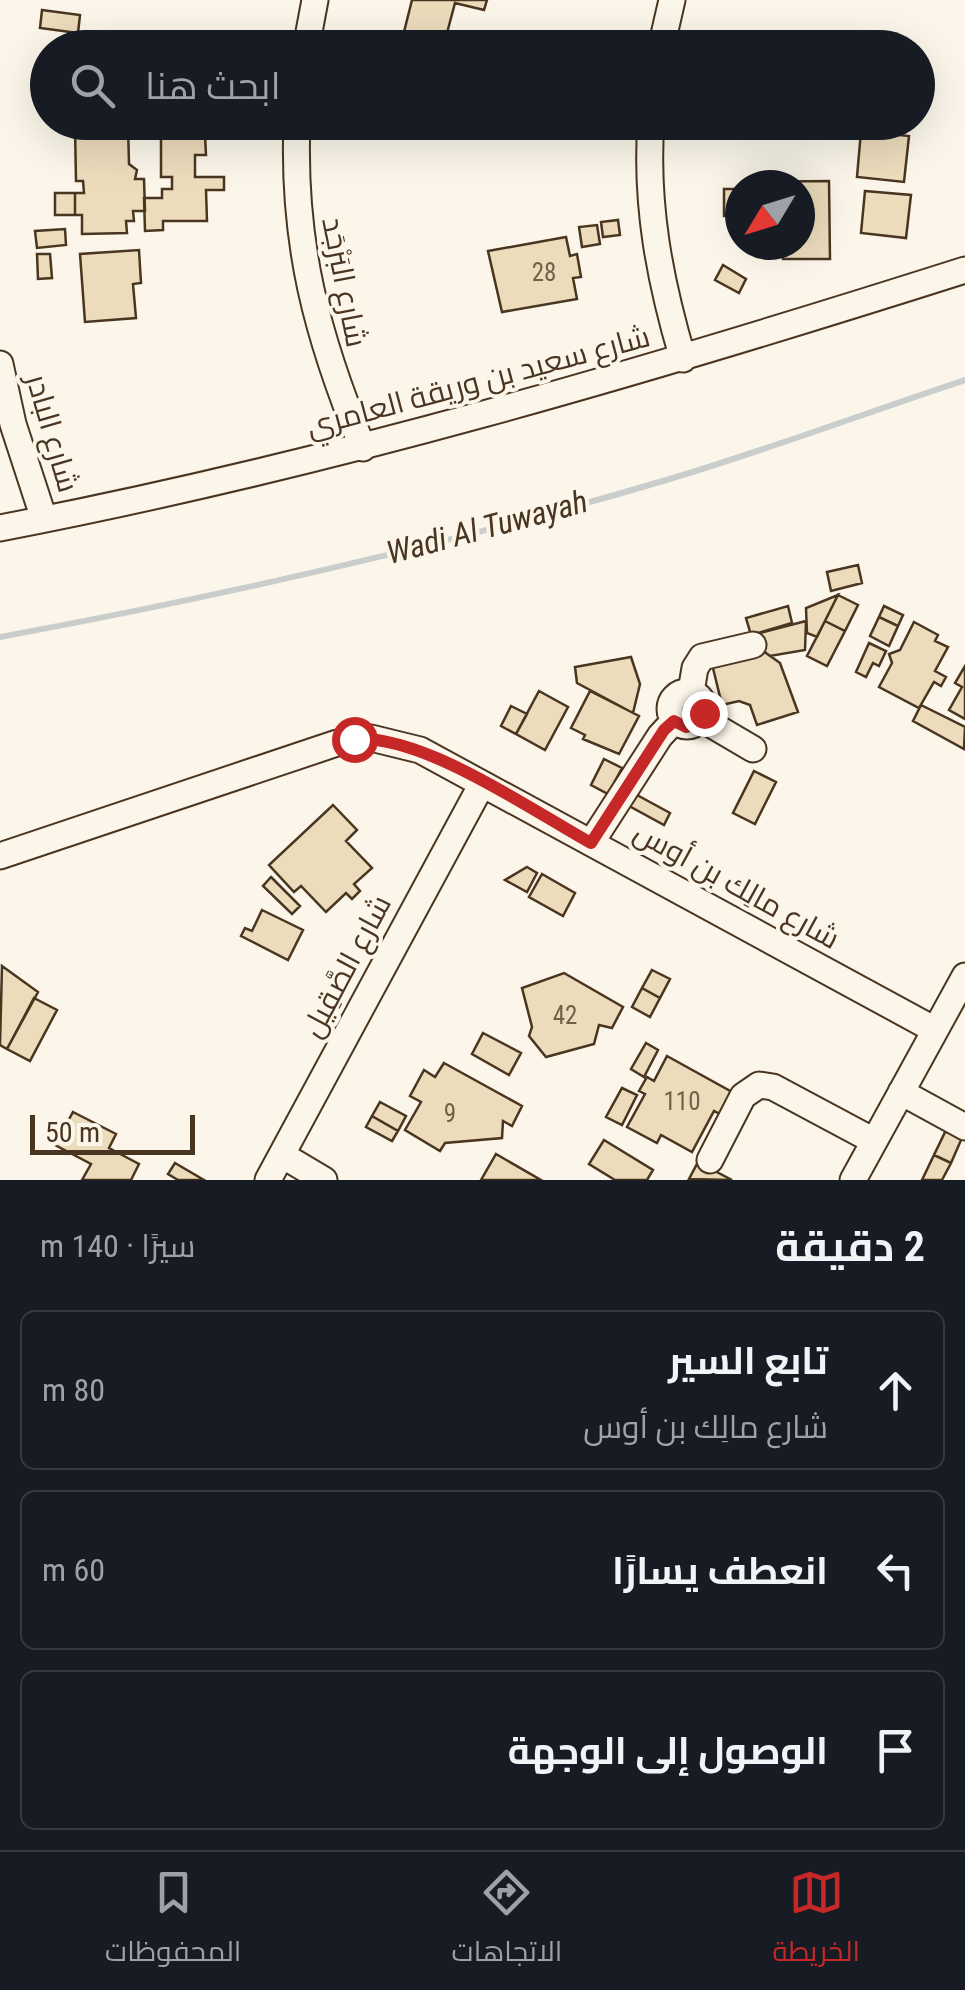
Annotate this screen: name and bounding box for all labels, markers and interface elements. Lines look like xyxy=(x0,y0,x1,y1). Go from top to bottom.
search box xyxy=(30,30,935,140)
icon: search xyxy=(65,58,120,113)
text: ابحث هنا xyxy=(145,64,281,108)
north arrow xyxy=(725,170,815,260)
street label: شارع البَرْجَد xyxy=(312,214,375,351)
house number: 28 xyxy=(532,258,556,287)
street label: شارع سعيد بن وريقة العامري xyxy=(303,318,655,450)
street label: شارع البادر xyxy=(16,368,87,497)
water label: Wadi Al Tuwayah xyxy=(382,482,592,572)
route end xyxy=(682,691,728,737)
route start xyxy=(332,717,378,763)
street label: شارع مالِك بن أوس xyxy=(627,813,846,959)
street label: شارع الصَّقِيل xyxy=(294,889,401,1044)
house number: 42 xyxy=(553,1001,577,1030)
house number: 110 xyxy=(663,1087,701,1116)
house number: 9 xyxy=(444,1099,456,1128)
scale bar xyxy=(30,1110,195,1154)
text: 50 m xyxy=(45,1116,100,1149)
text: 2 دقيقة xyxy=(775,1222,925,1271)
text: سيرًا · 140 m xyxy=(40,1227,195,1265)
text: تابع السير xyxy=(668,1339,828,1383)
icon: ahead xyxy=(868,1363,923,1418)
text: 80 m xyxy=(42,1371,105,1409)
text: شارع مالِك بن أوس xyxy=(583,1408,828,1446)
icon: left xyxy=(868,1543,923,1598)
text: انعطف يسارًا xyxy=(612,1549,828,1593)
text: 60 m xyxy=(42,1551,105,1589)
icon: arrive xyxy=(868,1723,923,1778)
text: الوصول إلى الوجهة xyxy=(508,1729,828,1773)
tab: المحفوظات xyxy=(105,1865,241,1977)
tab: الاتجاهات xyxy=(452,1865,562,1977)
tab: الخريطة xyxy=(773,1865,860,1977)

